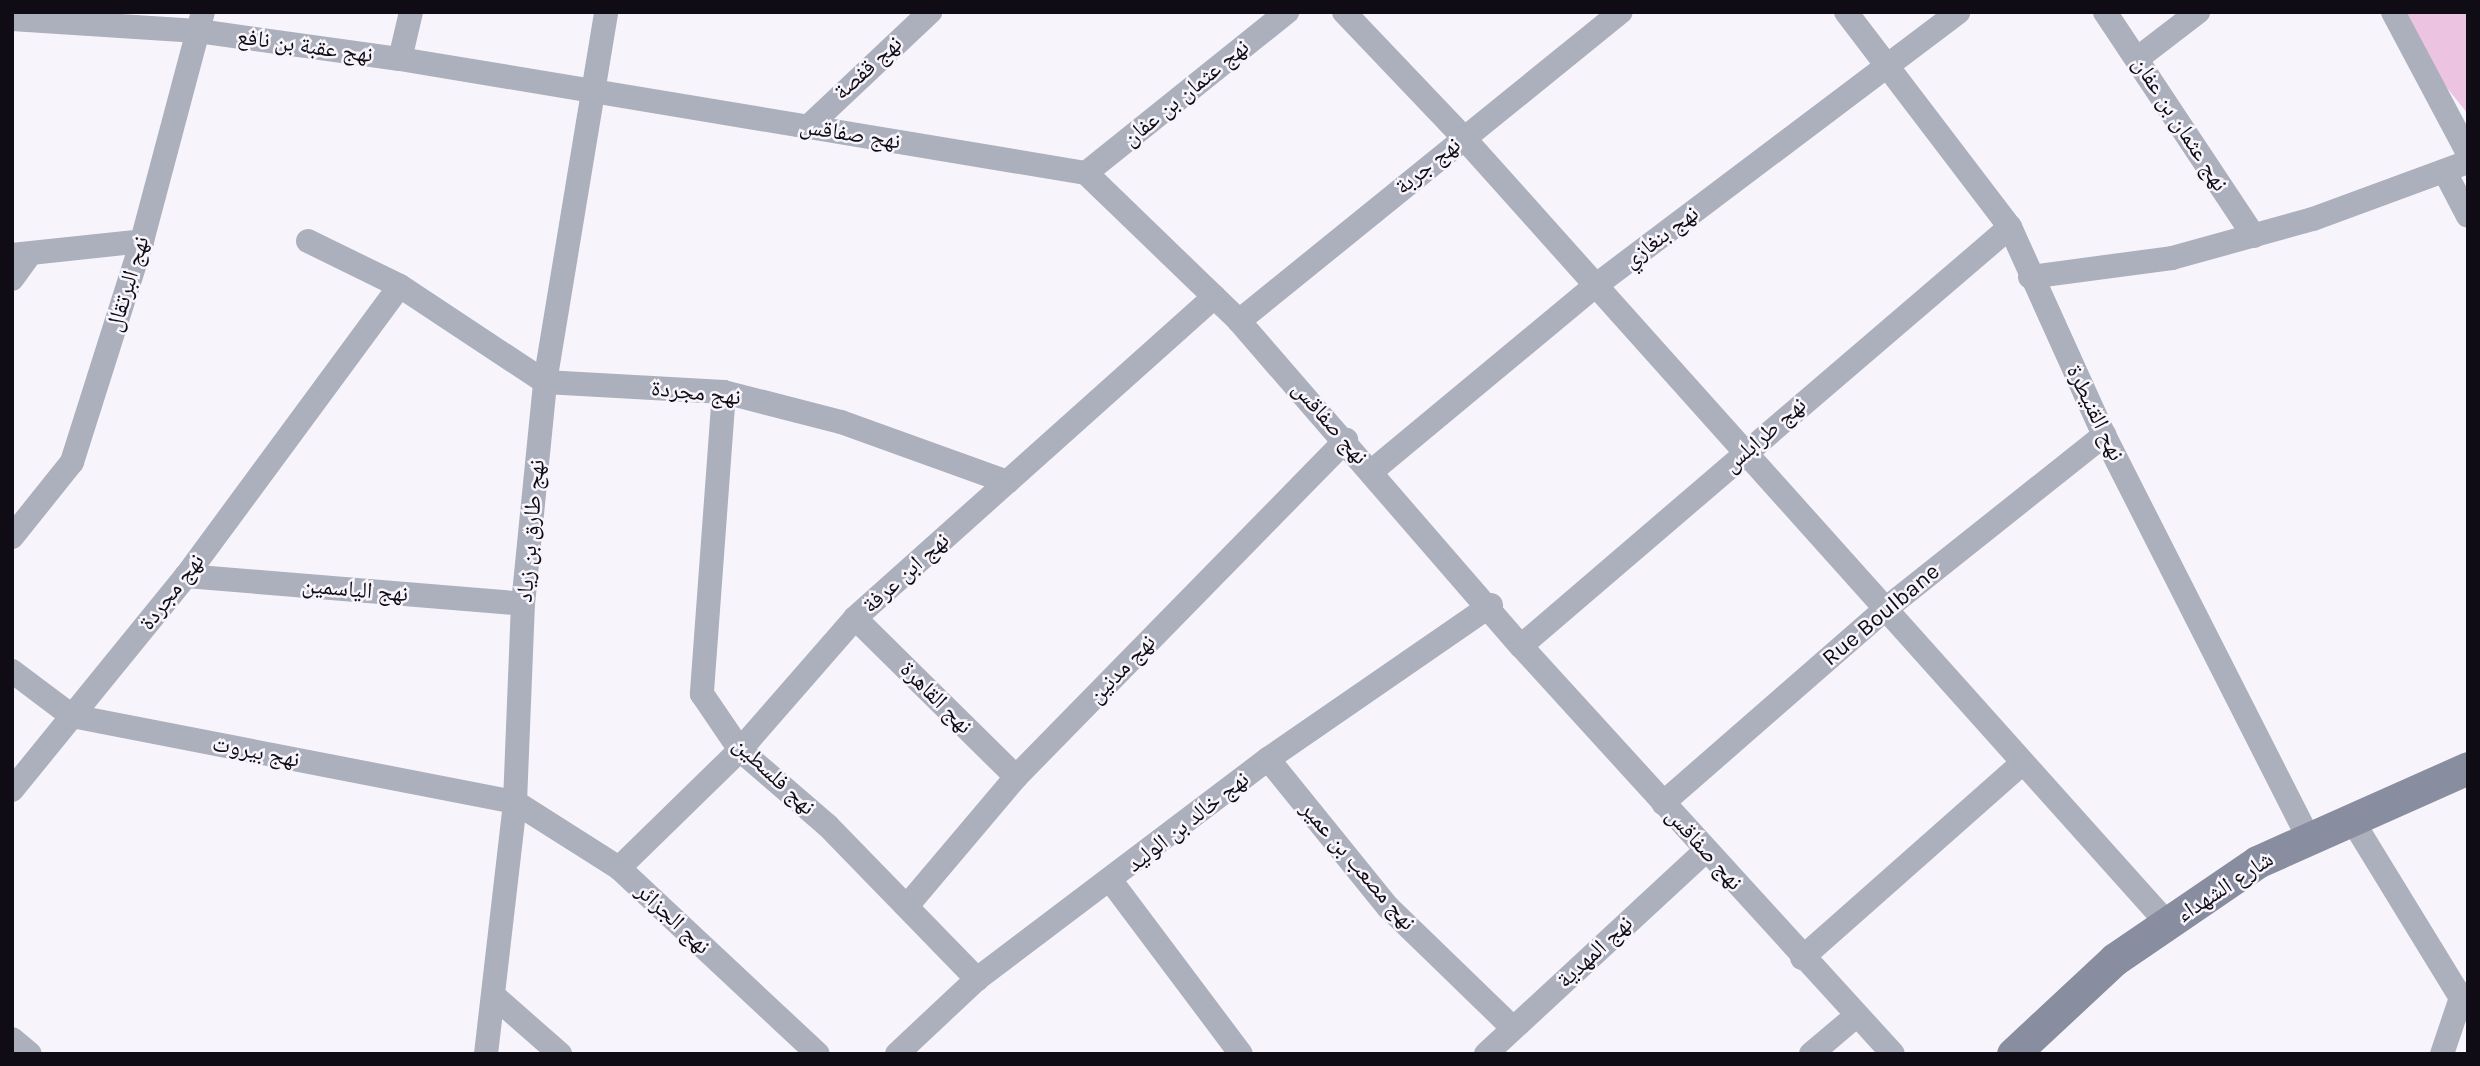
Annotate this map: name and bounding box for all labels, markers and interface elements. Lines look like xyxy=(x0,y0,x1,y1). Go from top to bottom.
street label: نهج عقبة بن نافع xyxy=(235,23,375,69)
street label: نهج قفصة xyxy=(828,30,908,106)
street label: نهج عثمان بن عفان xyxy=(1117,33,1255,153)
street label: نهج عثمان بن عفان xyxy=(2126,51,2234,197)
street label: نهج صفاقس xyxy=(798,112,902,156)
street label: نهج جربة xyxy=(1390,131,1466,201)
street label: نهج بنغازي xyxy=(1618,200,1704,274)
street label: نهج البرتقال xyxy=(100,233,156,335)
street label: نهح القنيطرة xyxy=(2060,361,2130,465)
street label: نهج مجردة xyxy=(650,375,742,411)
street label: نهج صفاقس xyxy=(1286,376,1374,470)
street label: نهج طرابلس xyxy=(1718,391,1812,479)
street label: نهج طارق بن زياد xyxy=(511,458,551,604)
street label: نهج ابن عرفة xyxy=(857,527,955,619)
street label: نهج مجردة xyxy=(133,548,211,636)
street label: Rue Boulbane xyxy=(1817,558,1945,672)
street label: نهج الياسمين xyxy=(301,572,409,608)
street label: نهج مدنين xyxy=(1082,629,1162,709)
street label: نهج القاهرة xyxy=(894,656,978,740)
street label: نهج بيروت xyxy=(210,730,302,774)
street label: نهج فلسطين xyxy=(727,731,821,821)
street label: نهج خالد بن الوليد xyxy=(1121,766,1255,878)
street label: نهج مصعب بن عمير xyxy=(1294,796,1422,936)
street label: نهج صفاقس xyxy=(1660,802,1748,896)
street label: شارع الشهداء xyxy=(2171,845,2279,929)
street label: نهج الجزائر xyxy=(630,878,716,960)
street label: نهج المهدية xyxy=(1551,910,1639,994)

